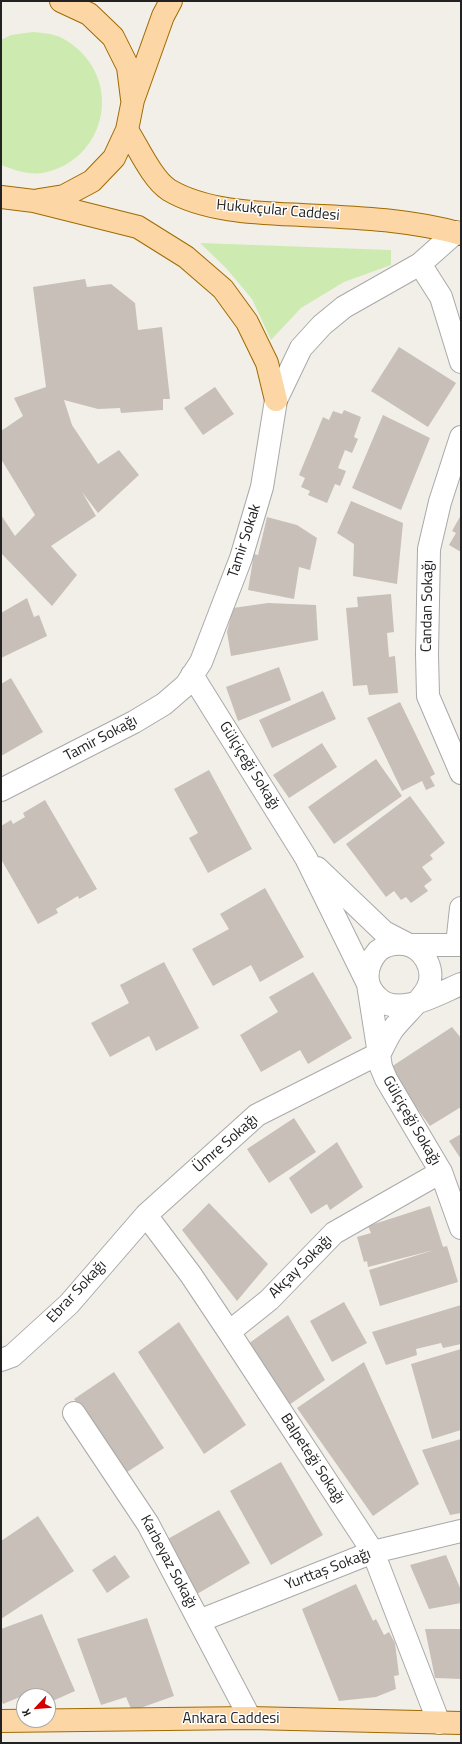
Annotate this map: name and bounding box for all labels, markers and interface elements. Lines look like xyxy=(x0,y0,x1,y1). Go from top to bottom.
street label: Hukukçular Caddesi xyxy=(216,197,340,225)
street label: Tamir Sokak xyxy=(225,502,265,580)
street label: Candan Sokağı xyxy=(418,560,438,652)
street label: Tamir Sokağı xyxy=(61,712,141,766)
street label: Gülçiçeği Sokağı xyxy=(215,719,283,813)
street label: Gülçiçeği Sokağı xyxy=(378,1073,444,1169)
street label: Ümre Sokağı xyxy=(190,1111,262,1177)
street label: Akçay Sokağı xyxy=(266,1232,336,1302)
street label: Ebrar Sokağı xyxy=(43,1257,111,1327)
street label: Balpeteği Sokağı xyxy=(276,1410,348,1508)
street label: Karbeyaz Sokağı xyxy=(136,1512,200,1612)
street label: Yurttaş Sokağı xyxy=(283,1545,373,1595)
north arrow xyxy=(16,1688,56,1728)
text: K xyxy=(17,1706,35,1719)
street label: Ankara Caddesi xyxy=(182,1710,280,1728)

